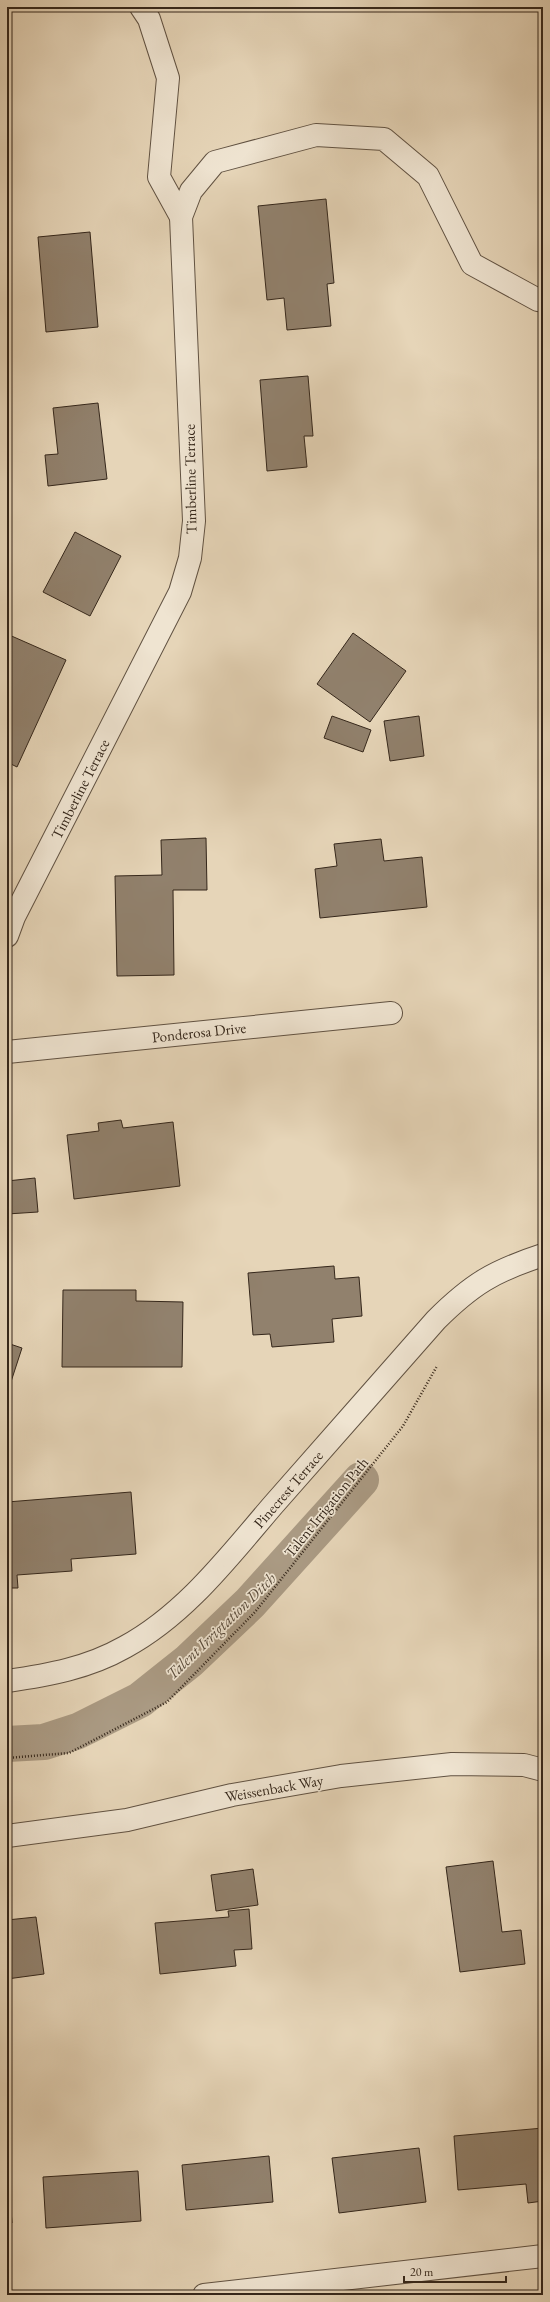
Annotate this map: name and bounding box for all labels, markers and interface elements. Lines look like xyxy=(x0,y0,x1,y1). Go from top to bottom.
street label: Timberline Terrace xyxy=(180,424,200,534)
street label: Timberline Terrace xyxy=(47,736,114,842)
street label: Ponderosa Drive xyxy=(151,1018,247,1046)
street label: Pinecrest Terrace xyxy=(249,1446,327,1532)
street label: Talent Irrigation Path xyxy=(280,1453,372,1561)
water label: Talent Irrigtation Ditch xyxy=(162,1568,281,1684)
street label: Weissenback Way xyxy=(223,1770,325,1806)
scale bar xyxy=(404,2258,506,2284)
text: 20 m xyxy=(410,2264,434,2280)

